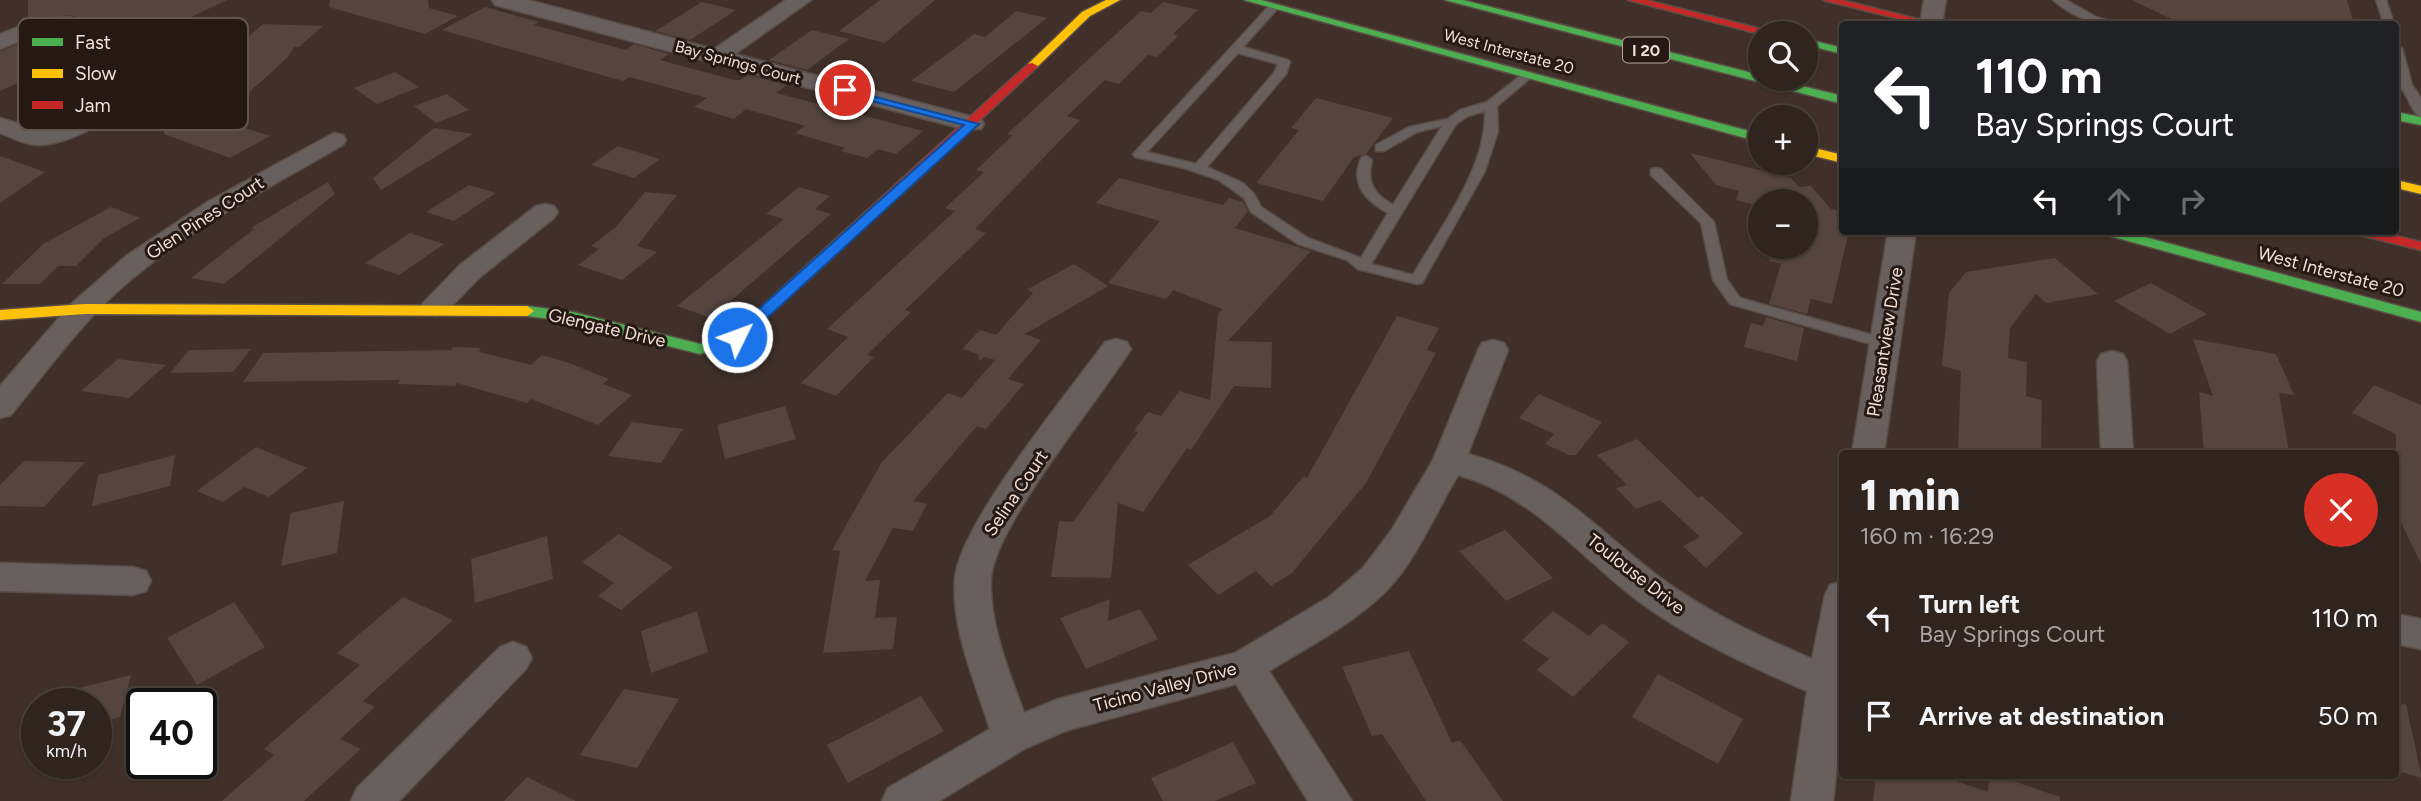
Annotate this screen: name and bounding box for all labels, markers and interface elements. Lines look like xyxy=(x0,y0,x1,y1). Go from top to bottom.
legend xyxy=(18,18,248,130)
map controls xyxy=(1748,21,1818,259)
button: search xyxy=(1748,21,1818,91)
street label: West Interstate 20 xyxy=(1442,25,1576,78)
text: Fast xyxy=(75,31,111,54)
street label: Bay Springs Court xyxy=(673,37,803,88)
road number: I 20 xyxy=(1623,38,1669,62)
text: 110 m xyxy=(1975,46,2103,105)
icon: left xyxy=(1860,49,1951,140)
pin xyxy=(815,60,875,120)
text: Slow xyxy=(75,62,117,85)
icon: arrive xyxy=(826,71,864,109)
text: Jam xyxy=(75,94,111,117)
button: + xyxy=(1748,105,1818,175)
text: Bay Springs Court xyxy=(1975,106,2234,144)
street label: Glen Pines Court xyxy=(142,172,268,264)
icon: left xyxy=(2027,182,2065,220)
icon: ahead xyxy=(2100,182,2138,220)
icon: right xyxy=(2173,182,2211,220)
button: − xyxy=(1748,189,1818,259)
street label: West Interstate 20 xyxy=(2255,242,2407,302)
street label: Pleasantview Drive xyxy=(1862,265,1908,418)
position arrow xyxy=(700,300,774,374)
street label: Glengate Drive xyxy=(546,304,668,352)
street label: Selina Court xyxy=(979,446,1053,540)
text: 1 min xyxy=(1860,470,1960,521)
button: close xyxy=(2304,473,2378,547)
text: 160 m · 16:29 xyxy=(1860,522,1994,550)
street label: Toulouse Drive xyxy=(1583,529,1689,619)
text: Turn left xyxy=(1919,588,2020,620)
icon: left xyxy=(1860,599,1898,637)
text: 110 m xyxy=(2311,602,2378,634)
text: Bay Springs Court xyxy=(1919,620,2105,648)
street label: Ticino Valley Drive xyxy=(1091,657,1239,717)
speed limit sign: 40 xyxy=(126,688,217,779)
icon: arrive xyxy=(1860,697,1898,735)
text: Arrive at destination xyxy=(1919,700,2164,732)
text: 50 m xyxy=(2318,700,2378,732)
text: 37 xyxy=(47,703,86,745)
text: km/h xyxy=(46,740,87,762)

